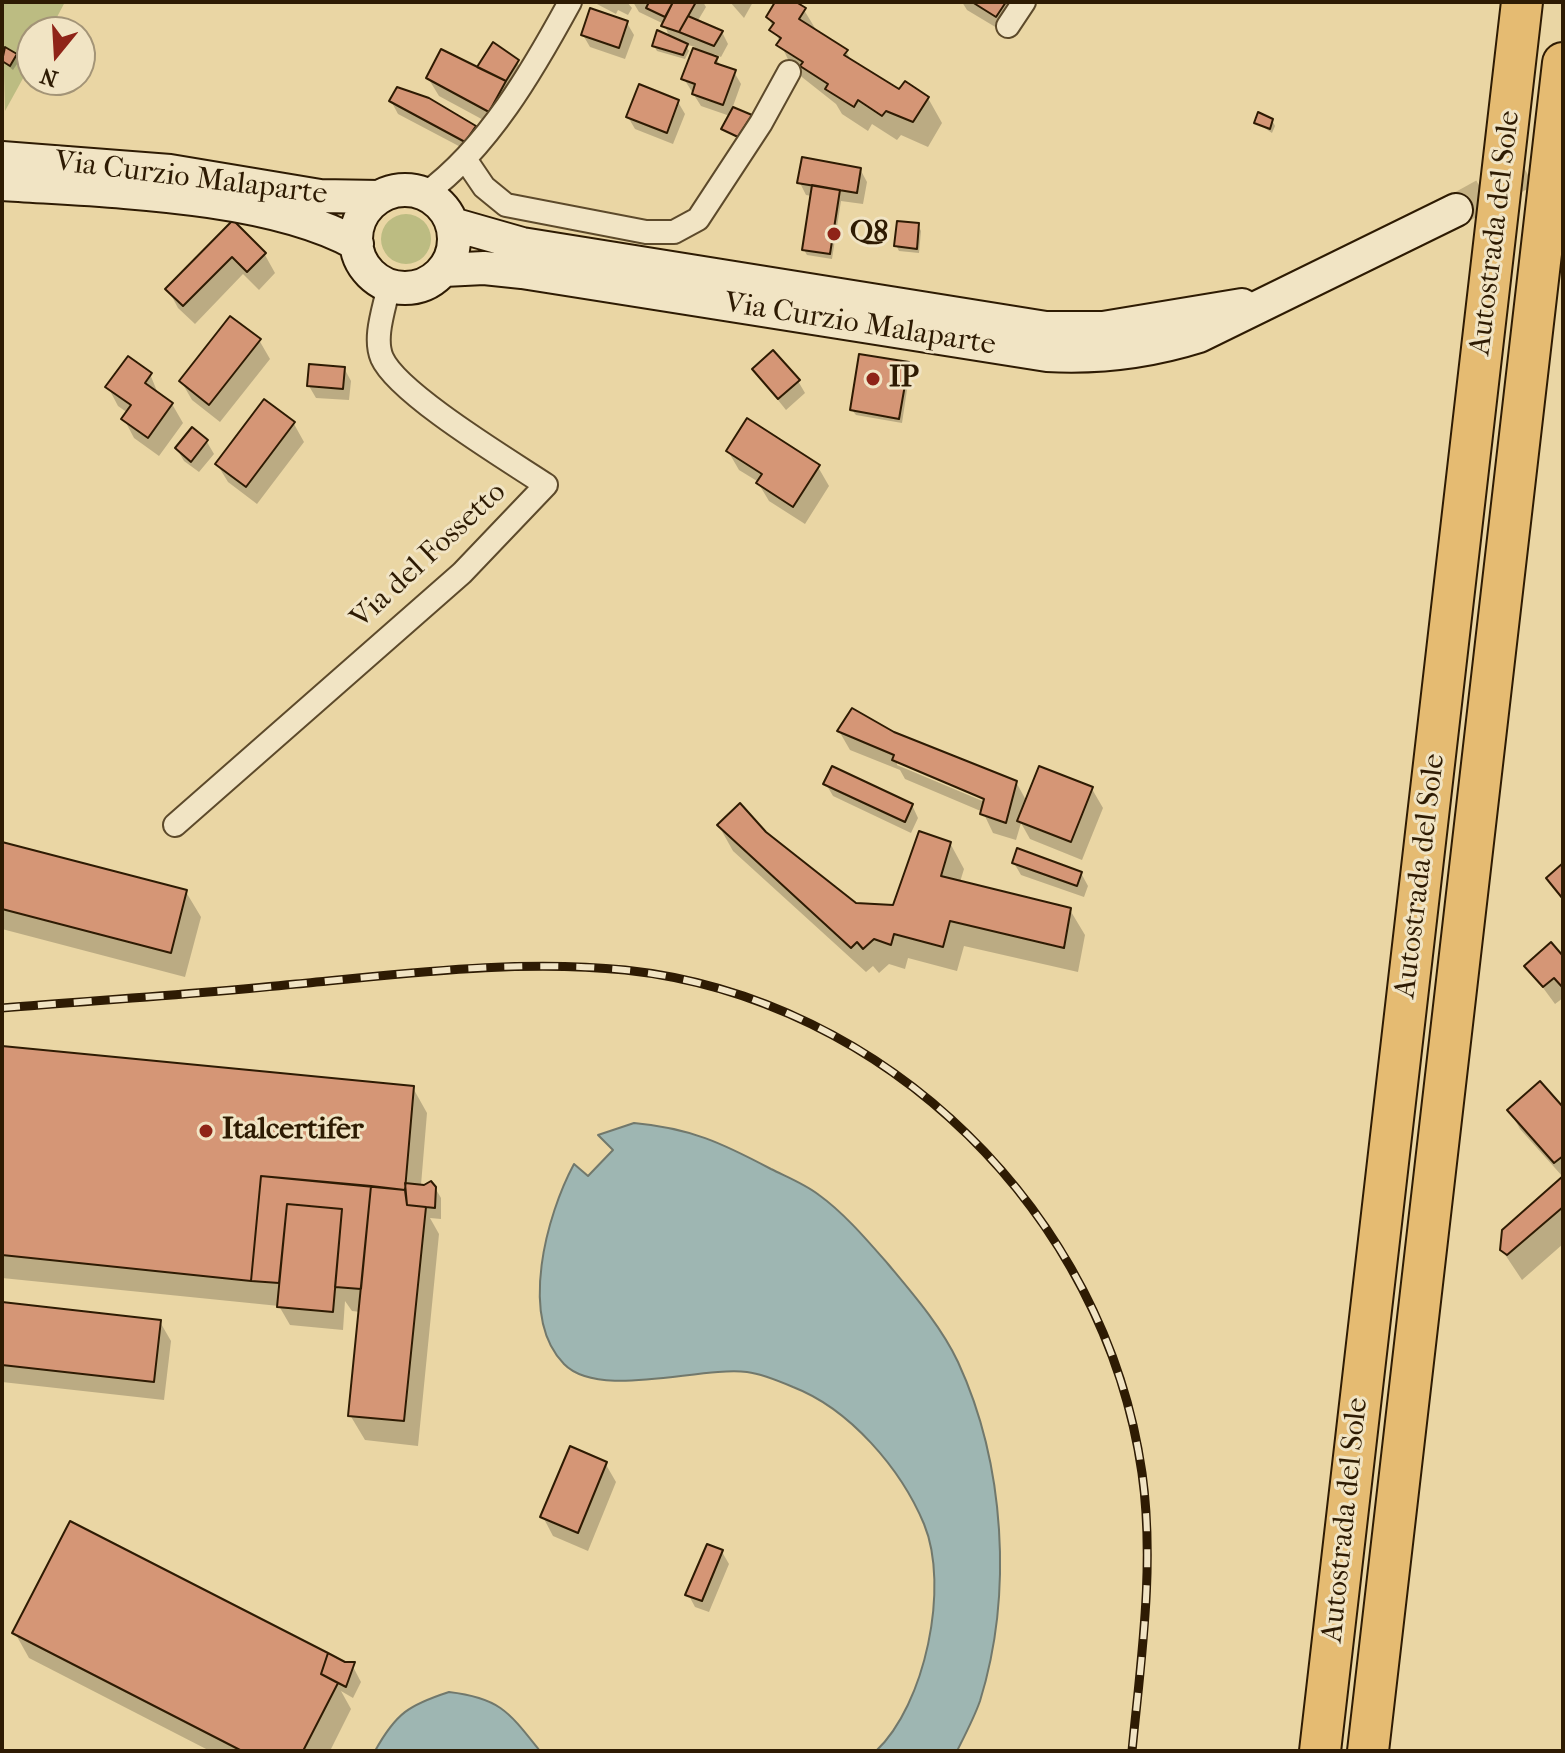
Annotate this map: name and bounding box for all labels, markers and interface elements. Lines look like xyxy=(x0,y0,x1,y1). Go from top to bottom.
north arrow xyxy=(16,16,96,96)
text: N xyxy=(37,62,61,92)
street label: Autostrada del Sole xyxy=(1463,109,1529,357)
street label: Via Curzio Malaparte xyxy=(53,144,329,214)
place label: Q8 xyxy=(850,216,888,252)
marker: Q8 xyxy=(825,225,843,243)
street label: Via Curzio Malaparte xyxy=(722,286,998,364)
place label: IP xyxy=(889,361,919,397)
marker: IP xyxy=(864,370,882,388)
street label: Via del Fossetto xyxy=(344,475,514,637)
street label: Autostrada del Sole xyxy=(1388,752,1454,1000)
place label: Italcertifer xyxy=(222,1113,364,1149)
marker: Italcertifer xyxy=(197,1122,215,1140)
street label: Autostrada del Sole xyxy=(1315,1396,1377,1644)

